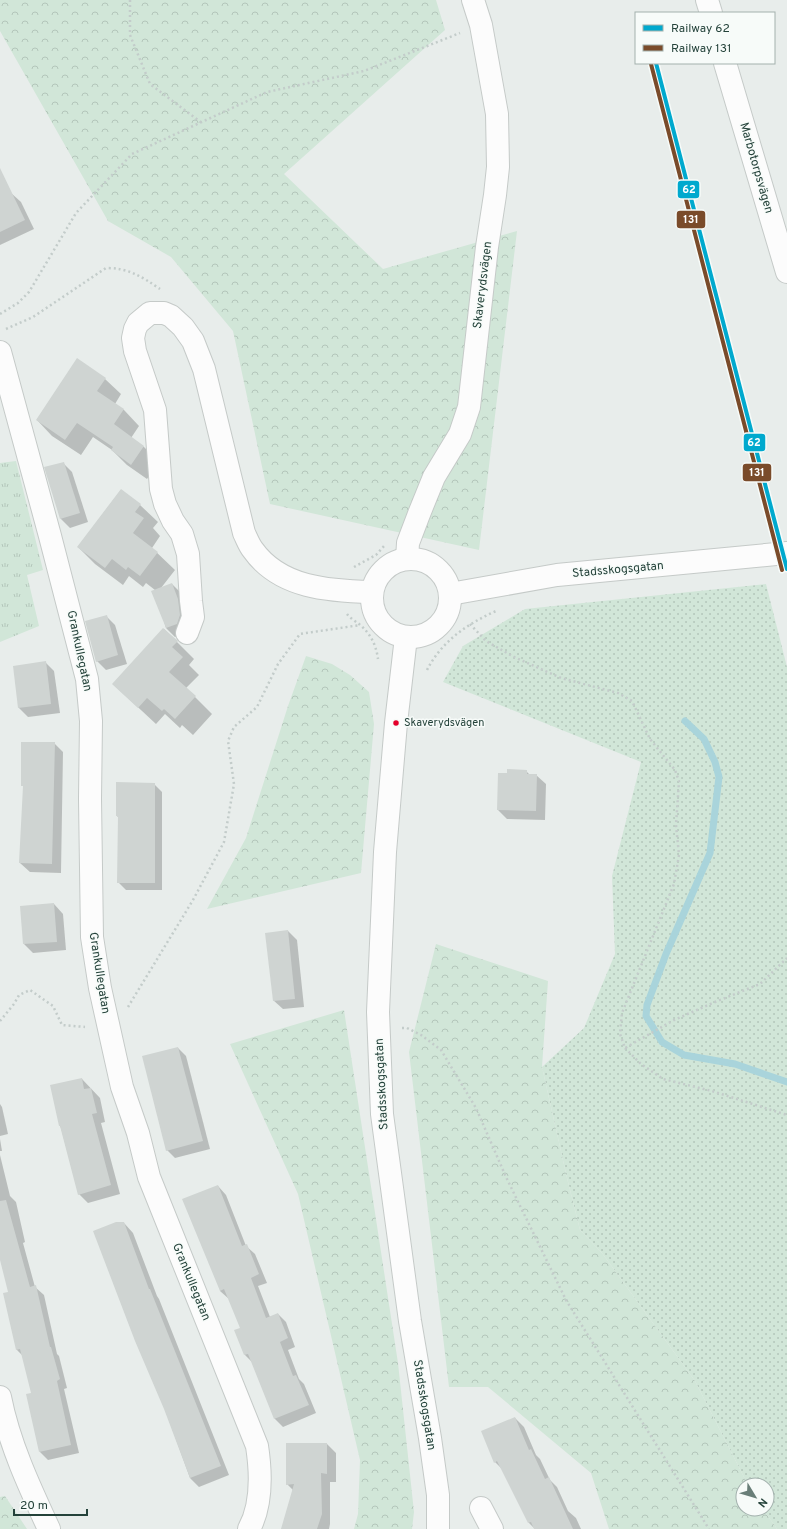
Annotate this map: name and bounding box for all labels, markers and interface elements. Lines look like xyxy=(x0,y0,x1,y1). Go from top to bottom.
legend xyxy=(635,12,775,64)
text: Railway 62 xyxy=(671,21,730,37)
text: Railway 131 xyxy=(671,41,731,57)
street label: Marbotorpsvägen xyxy=(735,121,777,215)
line badge: 62 xyxy=(677,180,700,199)
text: 62 xyxy=(682,183,696,197)
line badge: 131 xyxy=(676,210,706,229)
text: 131 xyxy=(683,213,699,227)
street label: Skaverydsvägen xyxy=(470,241,496,329)
line badge: 62 xyxy=(743,433,766,452)
text: 62 xyxy=(747,436,761,450)
line badge: 131 xyxy=(742,463,772,482)
text: 131 xyxy=(749,466,765,480)
street label: Stadsskogsgatan xyxy=(572,558,664,582)
street label: Grankullegatan xyxy=(63,609,95,693)
place label: Skaverydsvägen xyxy=(404,716,484,730)
marker: Skaverydsvägen xyxy=(391,718,401,728)
street label: Grankullegatan xyxy=(85,931,113,1015)
street label: Stadsskogsgatan xyxy=(372,1038,392,1130)
street label: Grankullegatan xyxy=(168,1241,214,1323)
street label: Stadsskogsgatan xyxy=(409,1358,439,1452)
north arrow xyxy=(735,1477,775,1517)
scale bar xyxy=(14,1491,87,1517)
text: N xyxy=(754,1495,770,1510)
text: 20 m xyxy=(20,1498,48,1514)

